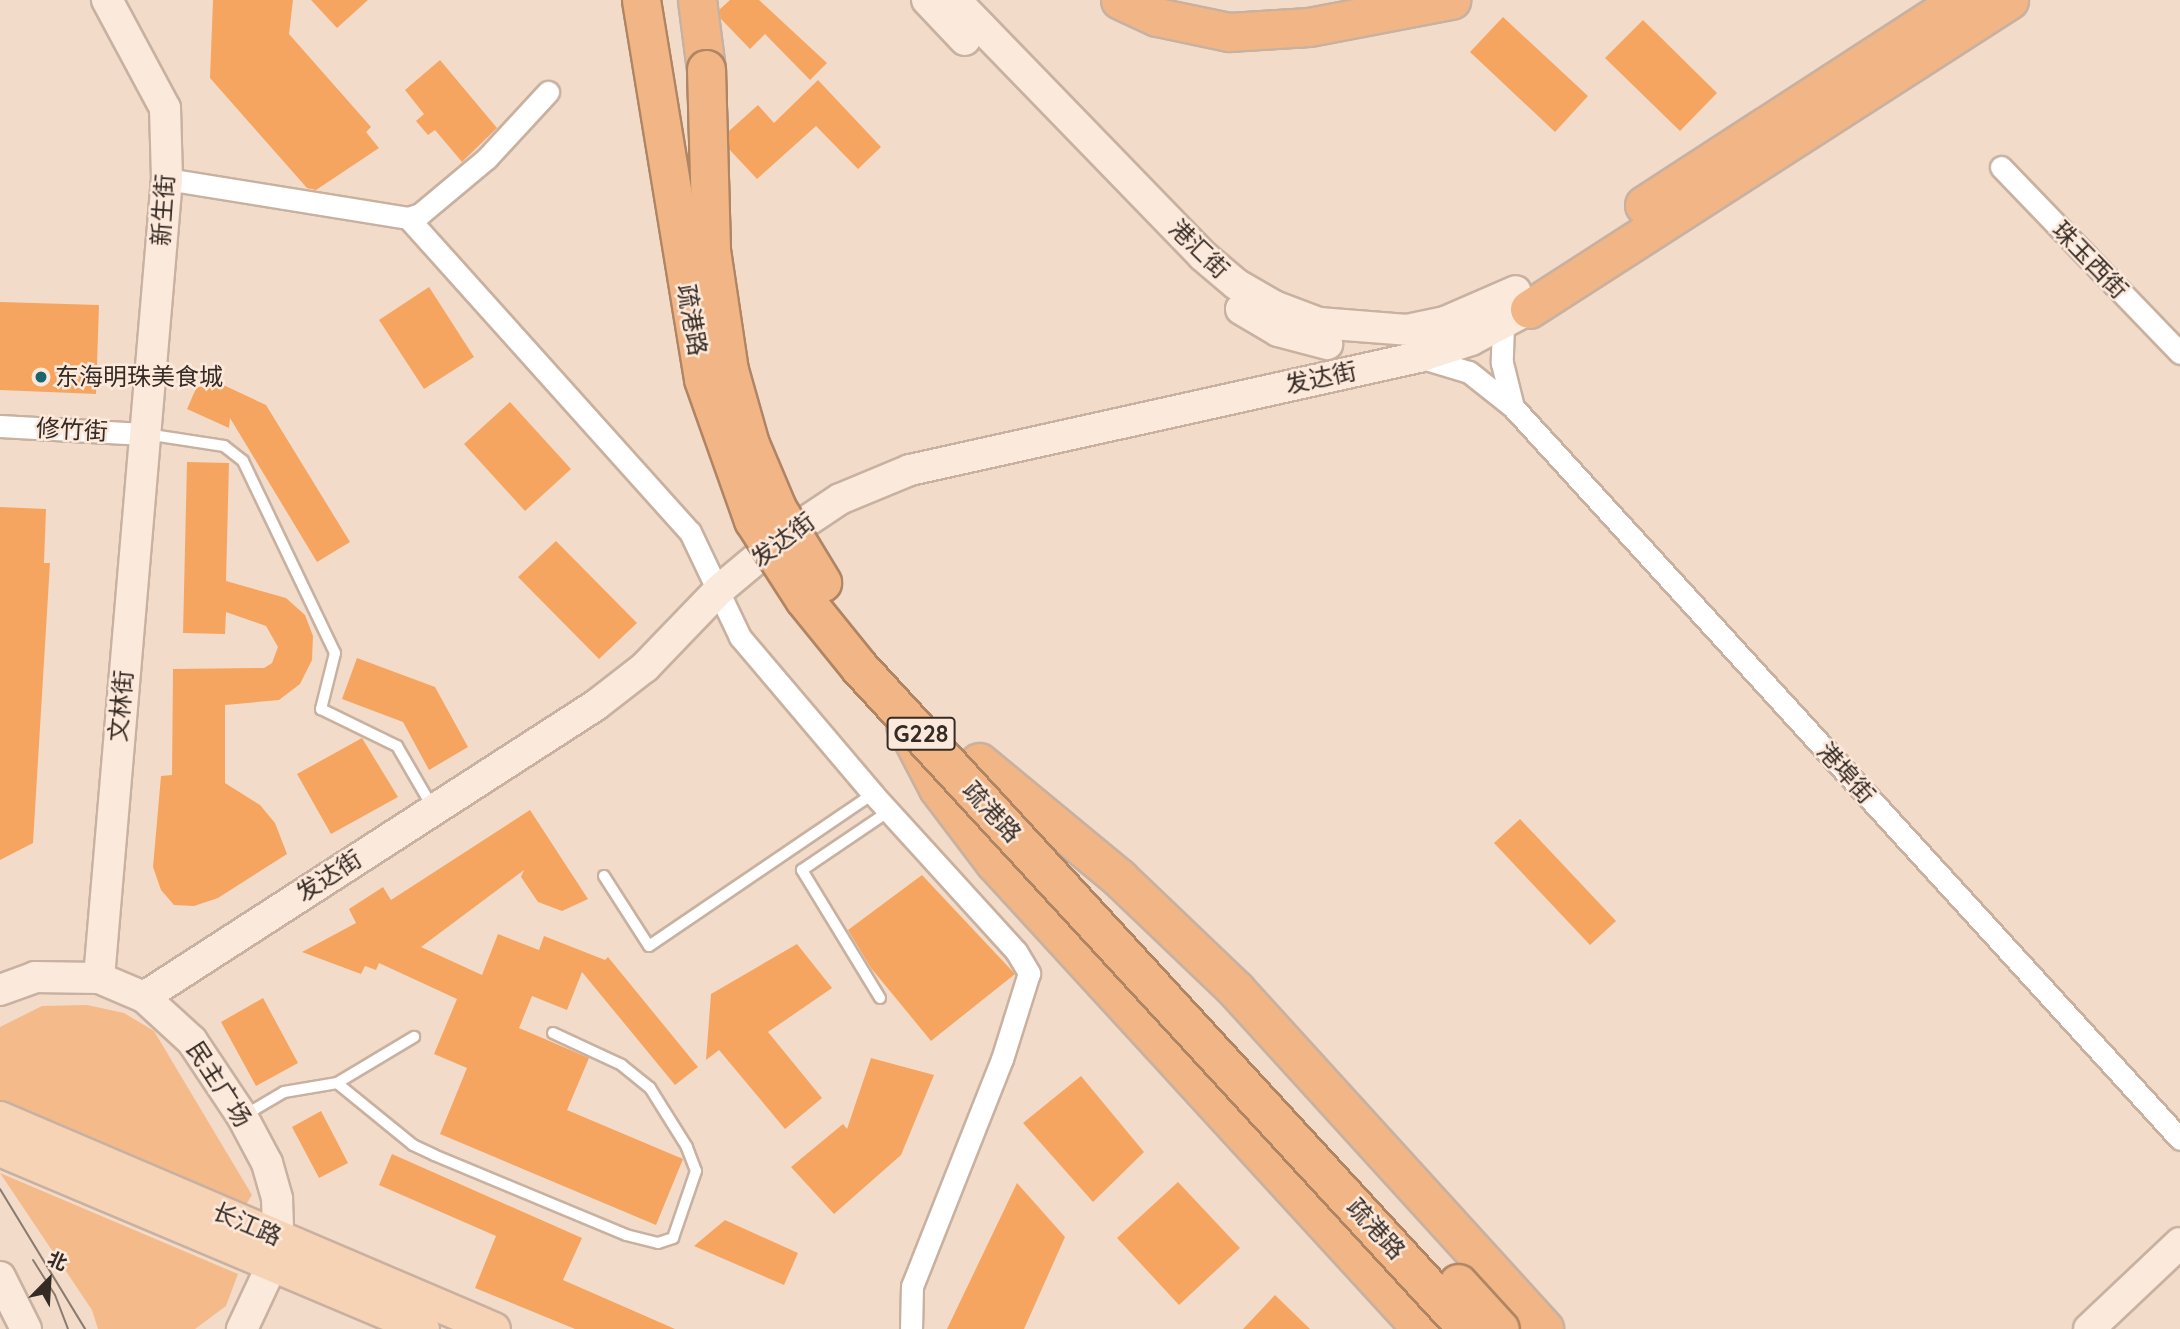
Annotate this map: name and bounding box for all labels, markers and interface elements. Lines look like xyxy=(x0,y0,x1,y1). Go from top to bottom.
street label: 新生街 xyxy=(146,173,180,247)
street label: 港汇街 xyxy=(1163,214,1235,284)
street label: 珠玉西街 xyxy=(2046,215,2134,305)
street label: 疏港路 xyxy=(672,282,712,358)
street label: 发达街 xyxy=(1283,356,1359,400)
place label: 东海明珠美食城 xyxy=(55,363,223,391)
marker: 东海明珠美食城 xyxy=(33,369,49,385)
street label: 修竹街 xyxy=(35,414,109,446)
street label: 发达街 xyxy=(746,507,820,573)
street label: 文林街 xyxy=(104,669,138,743)
road number: G228 xyxy=(886,714,956,754)
street label: 港埠街 xyxy=(1811,737,1881,809)
street label: 疏港路 xyxy=(957,776,1027,848)
street label: 发达街 xyxy=(291,844,367,908)
street label: 民主广场 xyxy=(181,1036,257,1132)
street label: 疏港路 xyxy=(1341,1193,1411,1265)
street label: 长江路 xyxy=(208,1197,286,1251)
north arrow xyxy=(14,1245,84,1315)
text: 北 xyxy=(44,1246,71,1276)

